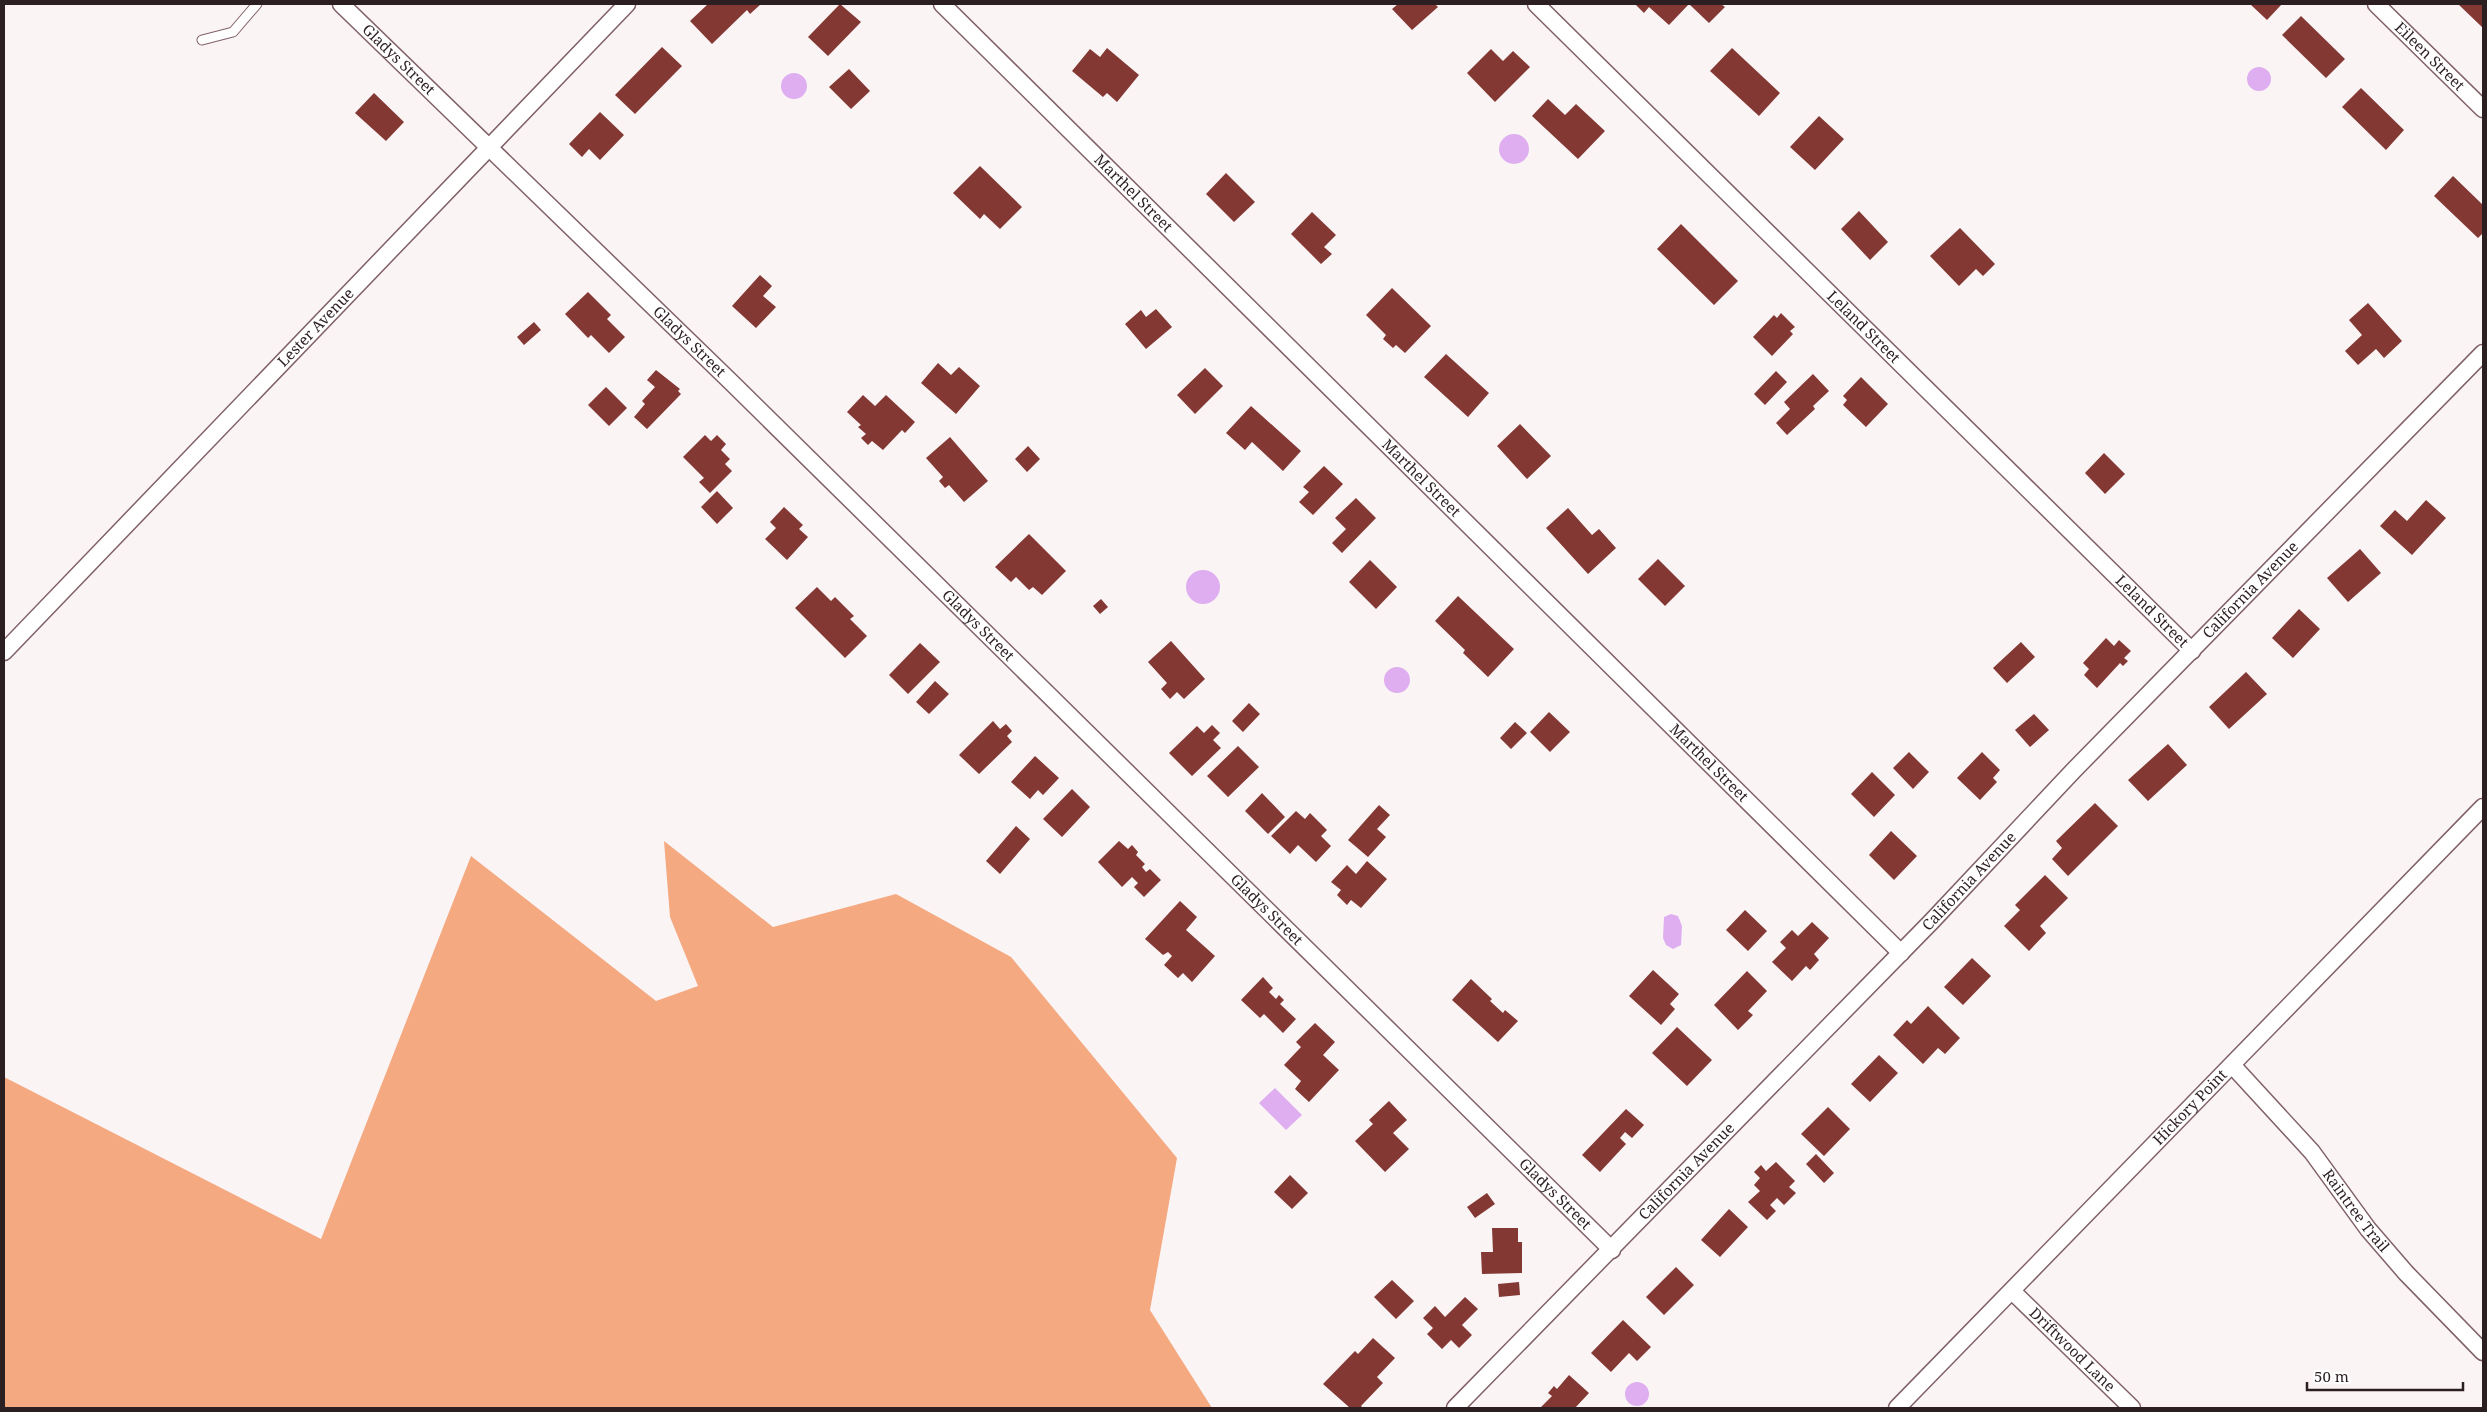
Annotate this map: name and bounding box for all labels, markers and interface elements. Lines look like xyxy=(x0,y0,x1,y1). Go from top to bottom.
street label: Eileen Street xyxy=(2391,17,2469,95)
street label: Gladys Street xyxy=(358,19,440,99)
street label: Marthel Street xyxy=(1090,149,1178,236)
street label: Lester Avenue xyxy=(273,283,358,371)
street label: Leland Street xyxy=(1823,286,1905,367)
street label: Gladys Street xyxy=(649,301,731,381)
street label: Marthel Street xyxy=(1378,434,1465,521)
street label: California Avenue xyxy=(2197,536,2302,642)
street label: Leland Street xyxy=(2112,570,2193,651)
street label: Gladys Street xyxy=(938,585,1019,665)
street label: Marthel Street xyxy=(1666,719,1753,806)
street label: California Avenue xyxy=(1917,827,2020,935)
street label: Gladys Street xyxy=(1227,869,1308,949)
street label: Hickory Point xyxy=(2148,1064,2231,1149)
street label: California Avenue xyxy=(1634,1118,1738,1224)
street label: Gladys Street xyxy=(1515,1153,1596,1233)
street label: Raintree Trail xyxy=(2319,1165,2395,1256)
street label: Driftwood Lane xyxy=(2026,1302,2120,1395)
scale bar xyxy=(2307,1360,2463,1392)
text: 50 m xyxy=(2314,1366,2349,1386)

